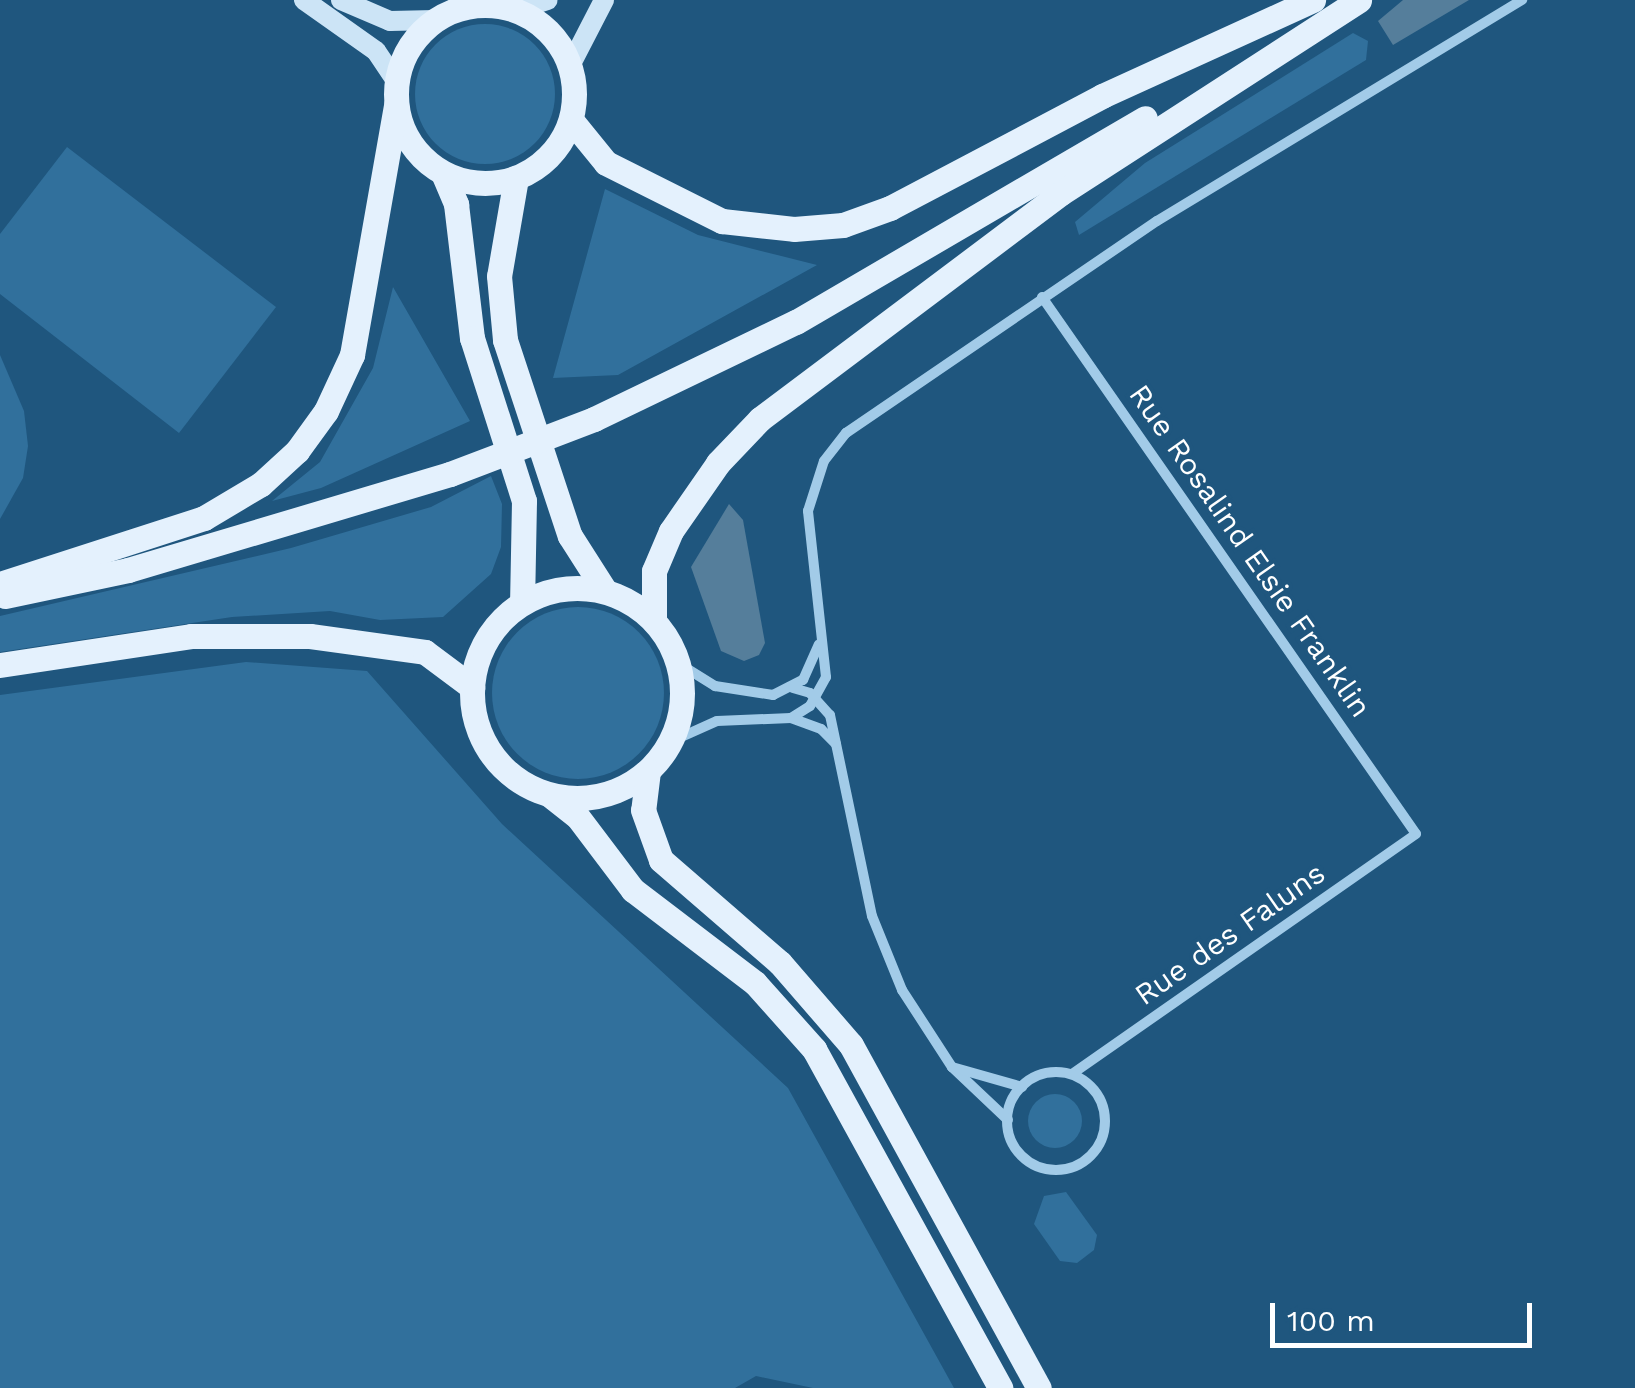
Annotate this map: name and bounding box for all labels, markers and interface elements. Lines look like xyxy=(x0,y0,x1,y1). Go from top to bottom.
street label: Rue Rosalind Elsie Franklin xyxy=(1121,378,1379,724)
street label: Rue des Faluns xyxy=(1128,855,1332,1013)
scale bar xyxy=(1275,1283,1538,1345)
text: 100 m xyxy=(1287,1303,1375,1338)

